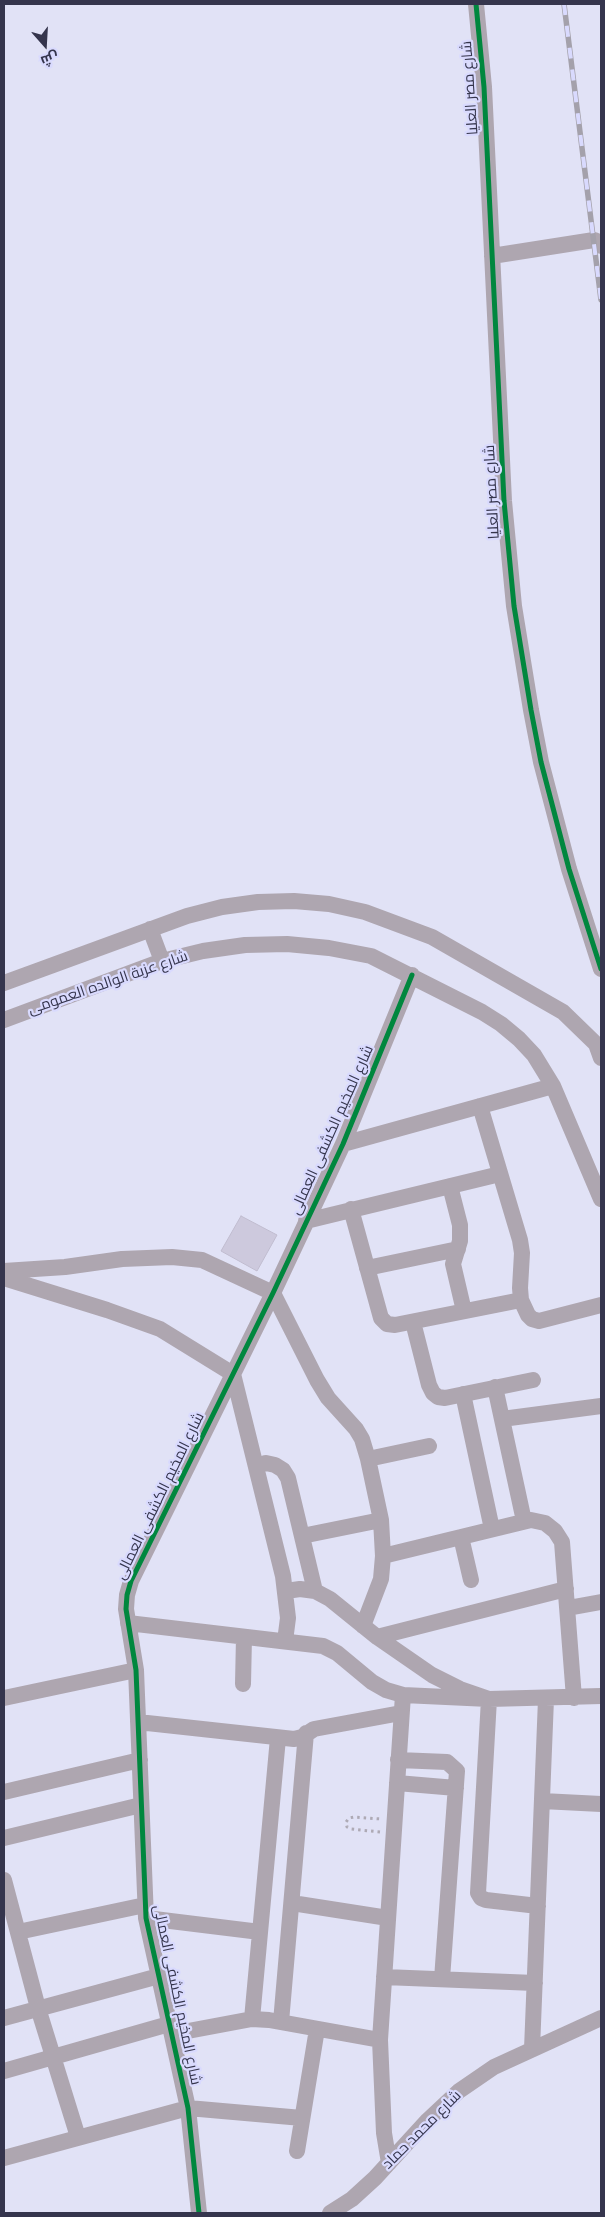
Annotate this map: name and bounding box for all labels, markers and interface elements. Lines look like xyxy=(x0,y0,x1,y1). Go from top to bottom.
north arrow xyxy=(20,20,70,70)
street label: شارع مصر العليا xyxy=(458,40,482,136)
text: ش xyxy=(38,48,62,72)
street label: شارع مصر العليا xyxy=(481,444,503,540)
street label: شارع عزبة الوالده العمومى xyxy=(26,947,190,1019)
street label: شارع المخيم الكشفى العمالى xyxy=(286,1042,378,1218)
street label: شارع المخيم الكشفى العمالى xyxy=(112,1410,208,1582)
street label: شارع المخيم الكشفى العمالى xyxy=(149,1903,205,2087)
street label: شارع محمد حماد xyxy=(379,2087,465,2173)

